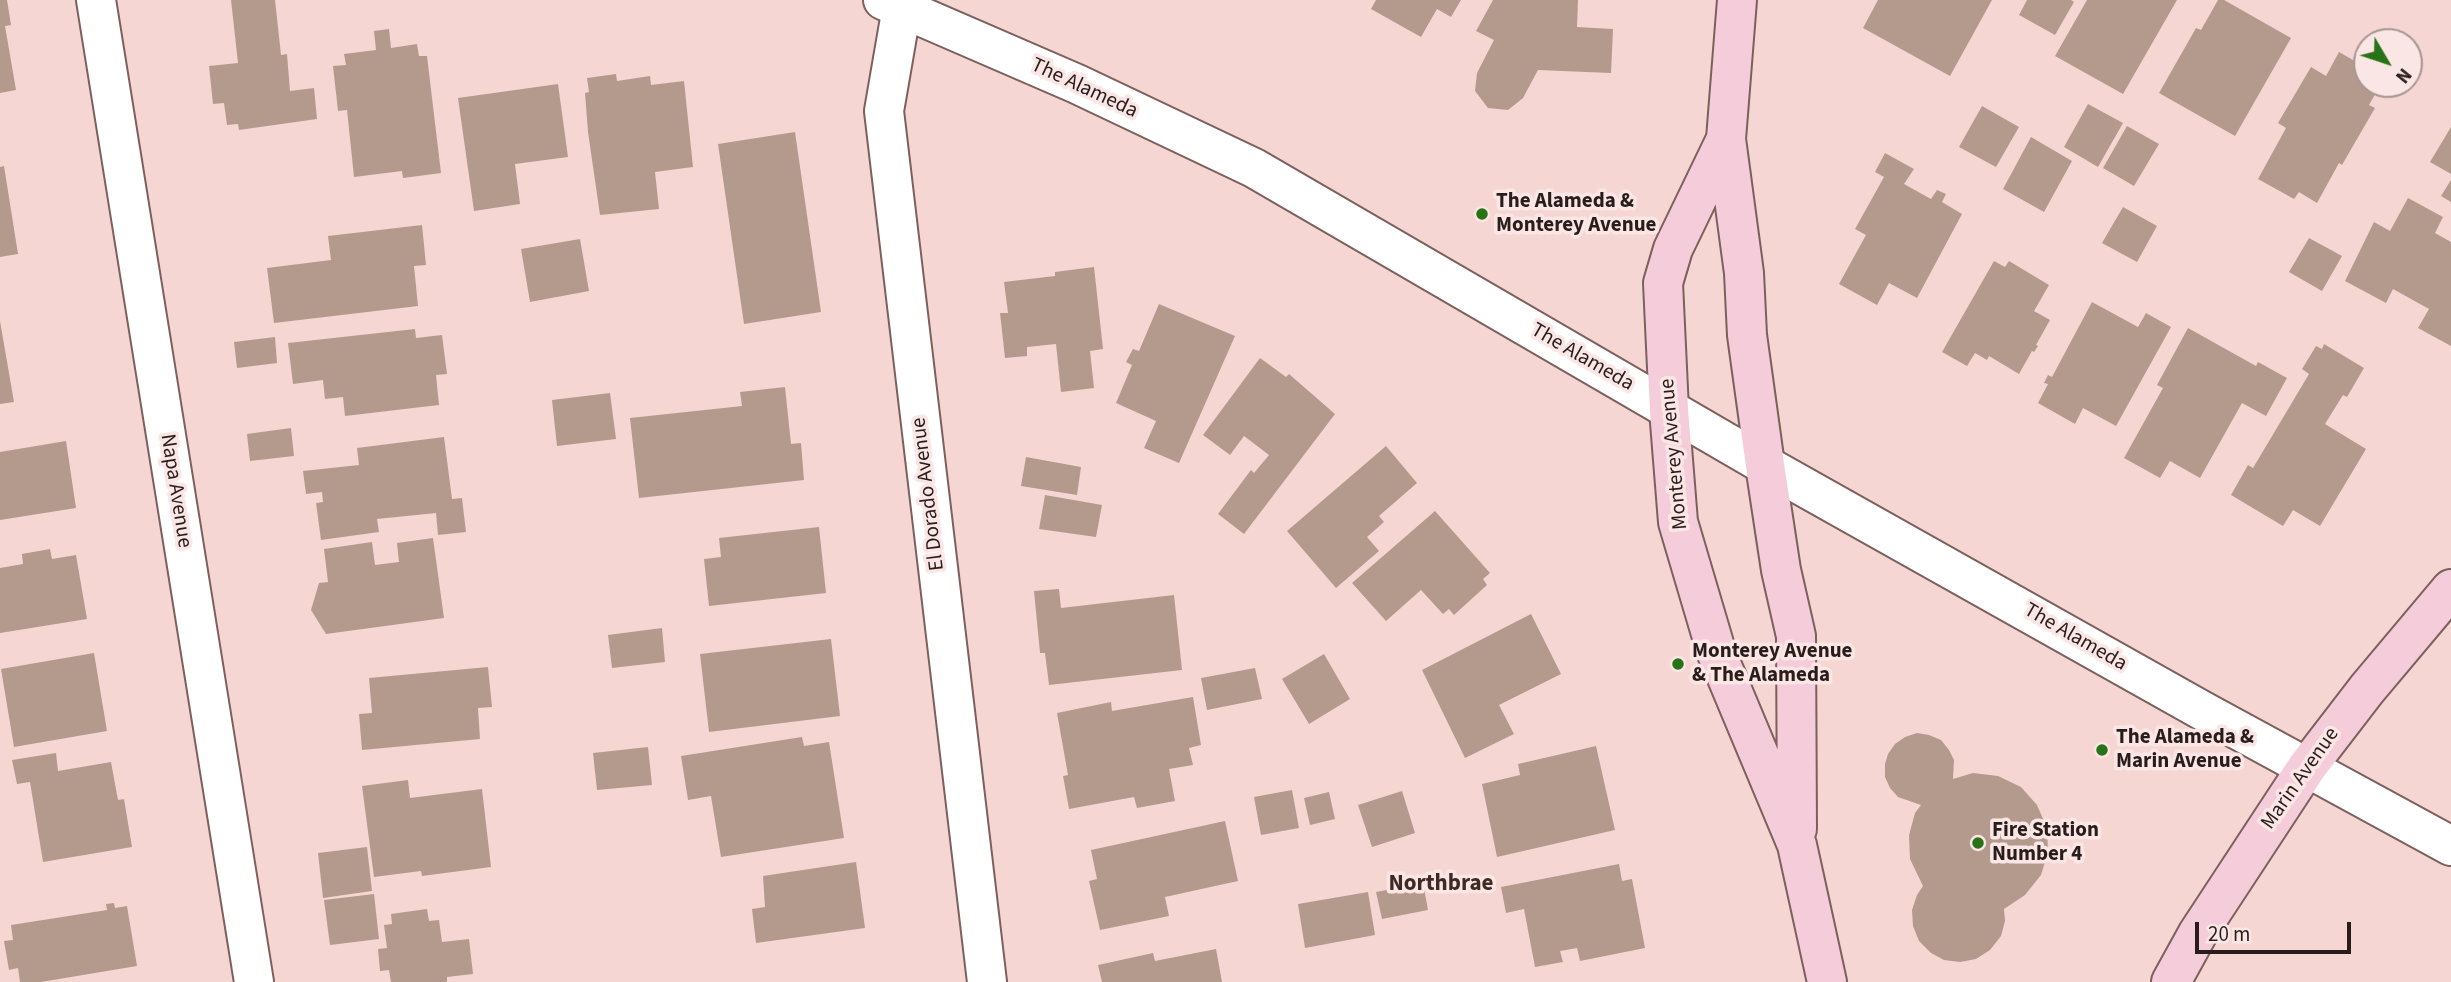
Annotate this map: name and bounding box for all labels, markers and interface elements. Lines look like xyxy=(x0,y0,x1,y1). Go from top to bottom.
north arrow xyxy=(2353,28,2423,98)
street label: The Alameda xyxy=(1027,53,1141,125)
text: N xyxy=(2389,62,2418,89)
place label: The Alameda & Monterey Avenue xyxy=(1496,189,1656,239)
marker: The Alameda & Monterey Avenue xyxy=(1474,206,1490,222)
street label: The Alameda xyxy=(1526,318,1638,398)
street label: Monterey Avenue xyxy=(1656,377,1694,531)
street label: El Dorado Avenue xyxy=(907,416,951,572)
street label: Napa Avenue xyxy=(154,432,196,550)
street label: The Alameda xyxy=(2019,598,2131,678)
place label: Monterey Avenue & The Alameda xyxy=(1692,639,1852,689)
marker: Monterey Avenue & The Alameda xyxy=(1670,656,1686,672)
street label: Marin Avenue xyxy=(2257,723,2345,835)
place label: The Alameda & Marin Avenue xyxy=(2116,725,2254,775)
marker: The Alameda & Marin Avenue xyxy=(2094,742,2110,758)
place label: Fire Station Number 4 xyxy=(1992,818,2099,868)
marker: Fire Station Number 4 xyxy=(1970,835,1986,851)
district label: Northbrae xyxy=(1389,871,1493,899)
scale bar xyxy=(2199,908,2355,952)
text: 20 m xyxy=(2208,919,2250,949)

